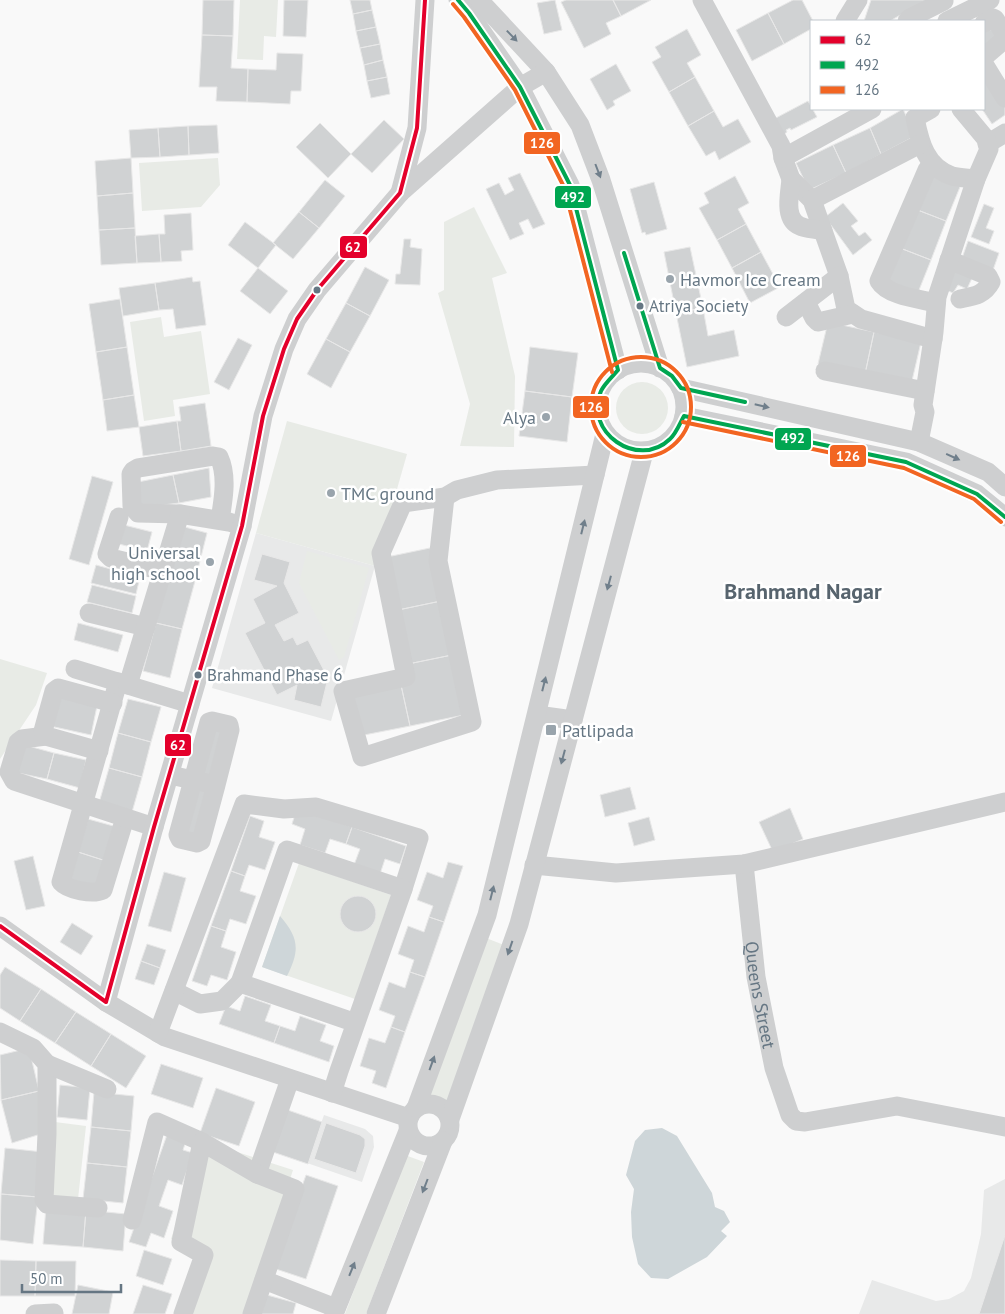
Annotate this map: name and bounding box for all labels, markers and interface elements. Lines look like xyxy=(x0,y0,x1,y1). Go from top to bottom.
legend xyxy=(810,20,985,110)
one-way arrow xyxy=(506,29,518,41)
text: 62 xyxy=(855,30,871,49)
text: 492 xyxy=(855,55,880,74)
text: 126 xyxy=(855,80,880,99)
line badge: 126 xyxy=(523,131,561,155)
text: 126 xyxy=(530,134,554,152)
one-way arrow xyxy=(594,164,602,178)
line badge: 492 xyxy=(554,185,592,209)
text: 492 xyxy=(561,188,585,206)
line badge: 62 xyxy=(339,235,368,259)
text: 62 xyxy=(345,238,361,256)
place label: Havmor Ice Cream xyxy=(680,268,821,291)
marker: Havmor Ice Cream xyxy=(664,273,676,285)
unlabelled marker xyxy=(312,285,322,295)
place label: Atriya Society xyxy=(649,295,748,317)
marker: Atriya Society xyxy=(635,301,645,311)
line badge: 126 xyxy=(572,395,610,419)
text: 126 xyxy=(579,398,603,416)
one-way arrow xyxy=(755,402,770,410)
place label: Alya xyxy=(503,406,536,429)
marker: Alya xyxy=(540,411,552,423)
line badge: 492 xyxy=(774,427,812,451)
text: 492 xyxy=(781,429,805,447)
line badge: 126 xyxy=(829,444,867,468)
text: 126 xyxy=(836,447,860,465)
one-way arrow xyxy=(946,453,960,461)
place label: TMC ground xyxy=(341,482,434,505)
marker: TMC ground xyxy=(325,487,337,499)
one-way arrow xyxy=(579,519,587,534)
place label: Universal high school xyxy=(111,541,201,585)
marker: Universal high school xyxy=(204,556,216,568)
one-way arrow xyxy=(605,576,613,591)
district label: Brahmand Nagar xyxy=(724,577,882,605)
place label: Brahmand Phase 6 xyxy=(207,664,343,686)
marker: Brahmand Phase 6 xyxy=(193,670,203,680)
one-way arrow xyxy=(540,677,548,692)
place label: Patlipada xyxy=(562,719,634,742)
marker: Patlipada xyxy=(544,723,558,737)
line badge: 62 xyxy=(164,733,192,757)
text: 62 xyxy=(170,736,186,754)
one-way arrow xyxy=(559,750,567,765)
one-way arrow xyxy=(489,886,497,901)
one-way arrow xyxy=(506,940,513,955)
street label: Queens Street xyxy=(741,940,781,1050)
one-way arrow xyxy=(428,1055,436,1070)
one-way arrow xyxy=(421,1179,429,1194)
one-way arrow xyxy=(348,1261,356,1276)
scale bar xyxy=(22,1262,121,1294)
text: 50 m xyxy=(30,1269,63,1288)

